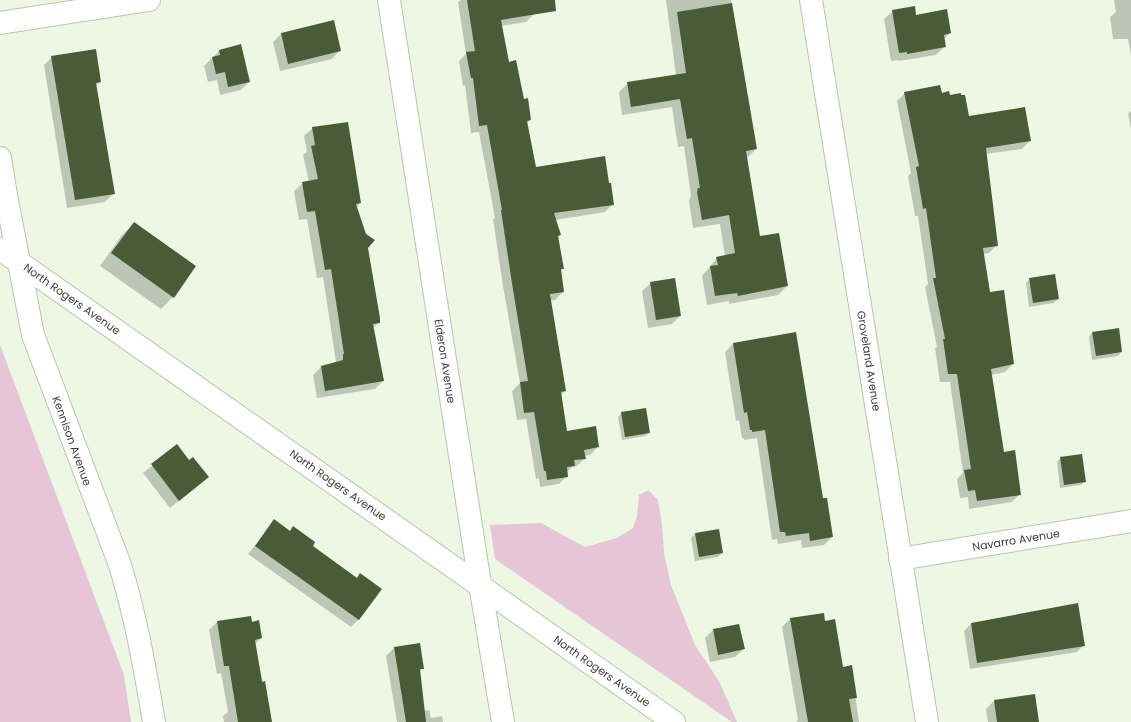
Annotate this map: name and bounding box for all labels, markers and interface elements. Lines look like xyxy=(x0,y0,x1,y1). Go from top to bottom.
street label: North Rogers Avenue xyxy=(20,259,124,339)
street label: Groveland Avenue xyxy=(853,310,885,413)
street label: Elderon Avenue xyxy=(430,318,460,404)
street label: Kennison Avenue xyxy=(48,394,96,488)
street label: North Rogers Avenue xyxy=(286,445,390,525)
street label: Navarro Avenue xyxy=(971,525,1061,555)
street label: North Rogers Avenue xyxy=(550,631,654,711)

